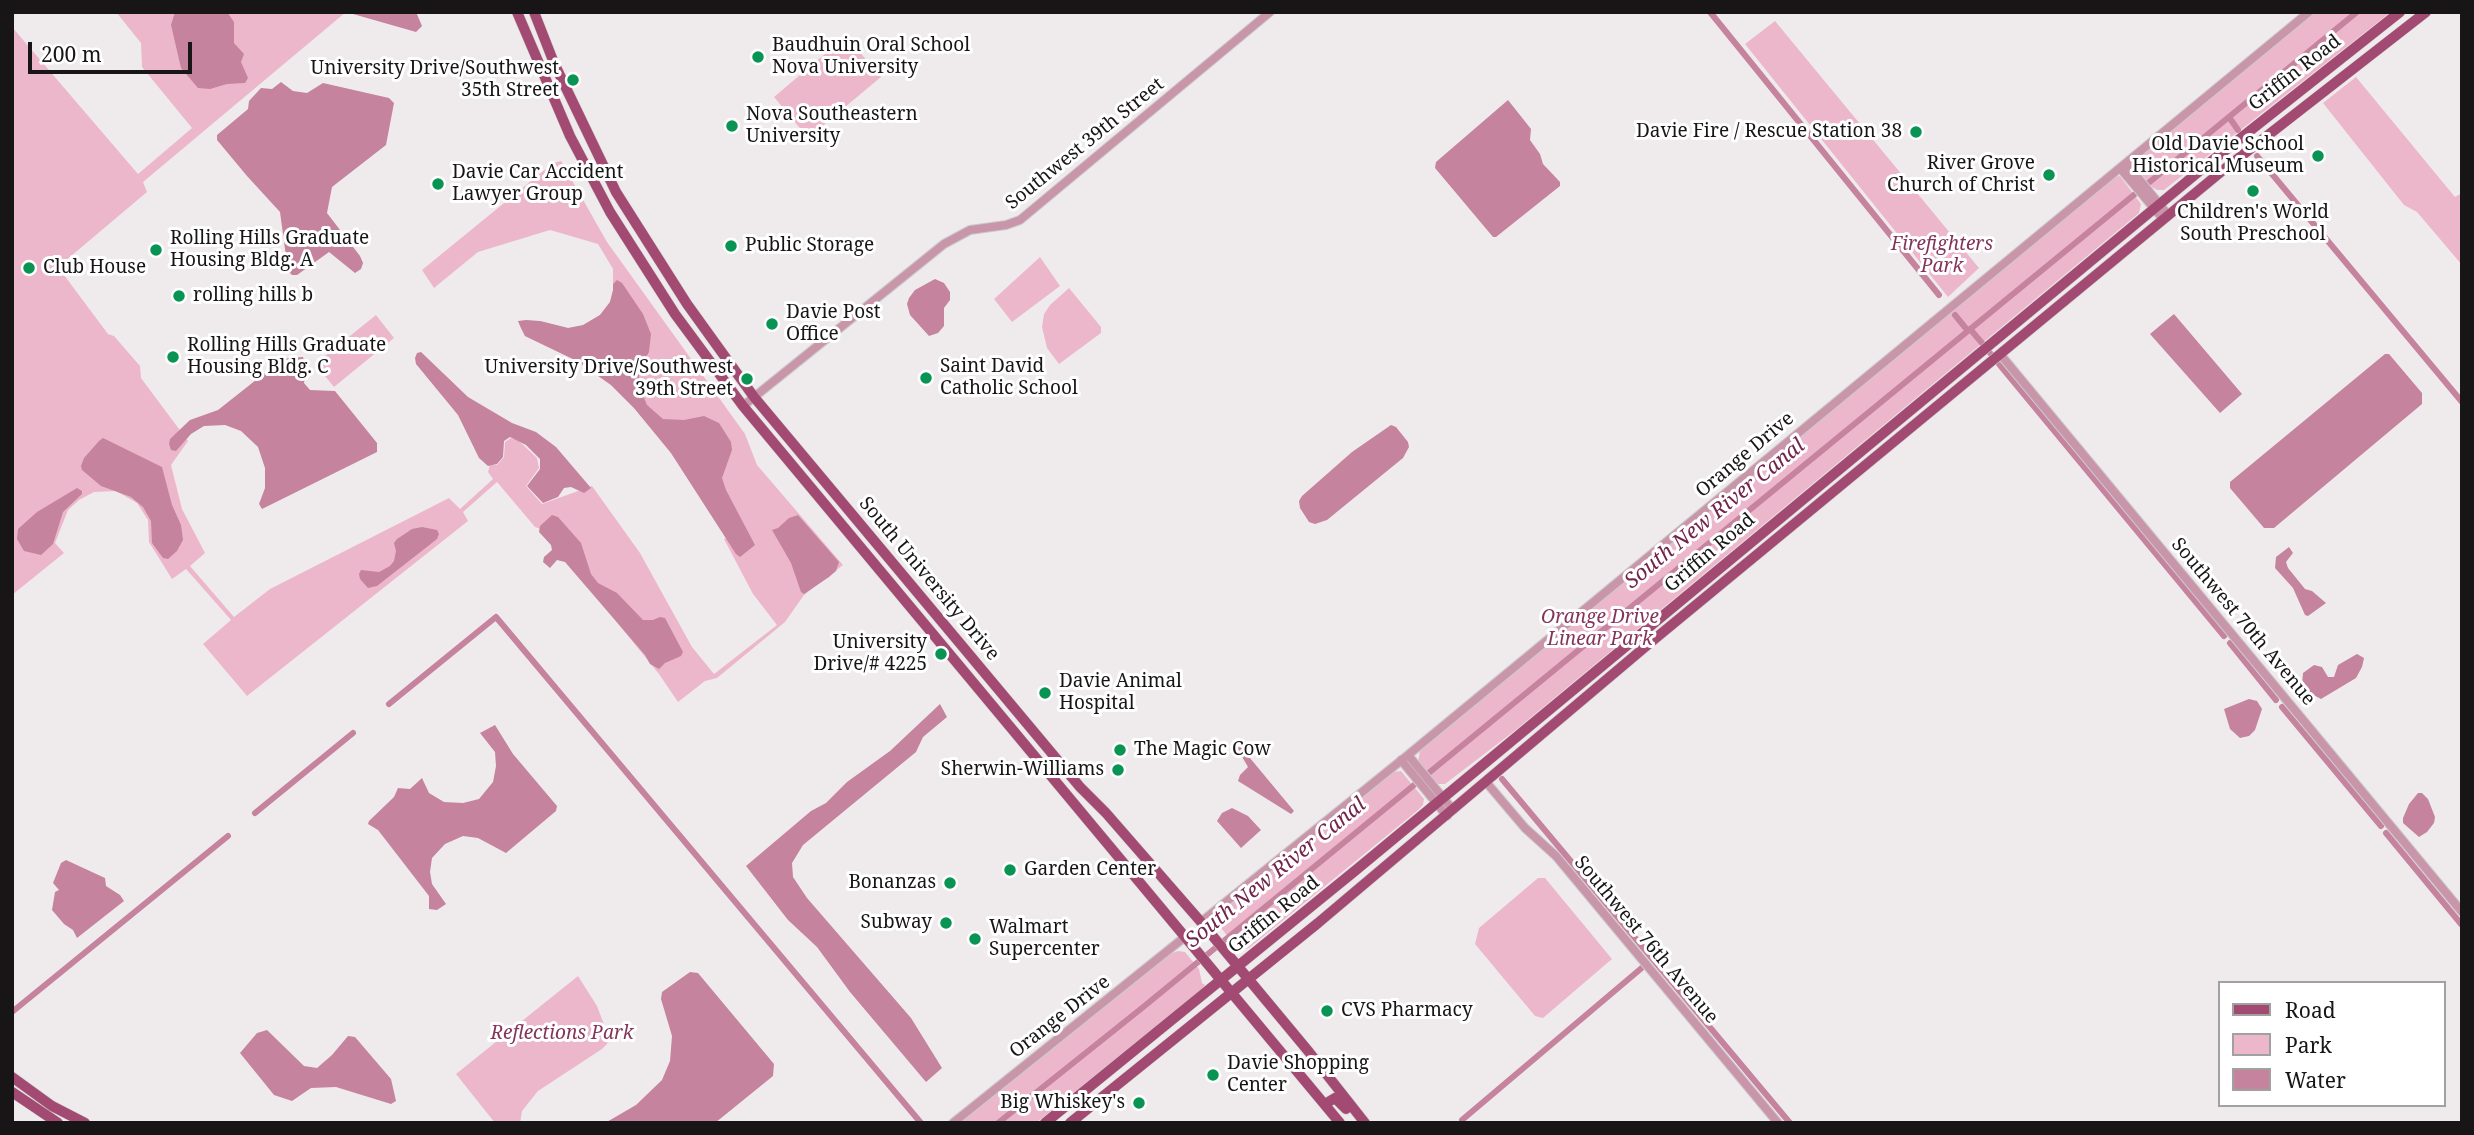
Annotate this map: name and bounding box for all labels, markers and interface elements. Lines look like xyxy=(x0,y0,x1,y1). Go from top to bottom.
scale bar xyxy=(32,28,196,72)
street label: Griffin Road xyxy=(2244,30,2346,116)
place label: Baudhuin Oral School Nova University xyxy=(772,35,970,79)
text: 200 m xyxy=(41,40,102,68)
marker: Baudhuin Oral School Nova University xyxy=(750,49,766,65)
place label: University Drive/Southwest 35th Street xyxy=(311,58,559,102)
marker: University Drive/Southwest 35th Street xyxy=(565,72,581,88)
street label: Southwest 39th Street xyxy=(1001,73,1169,215)
place label: Nova Southeastern University xyxy=(746,104,918,148)
marker: Nova Southeastern University xyxy=(724,118,740,134)
place label: Davie Fire / Rescue Station 38 xyxy=(1636,121,1902,143)
marker: Davie Fire / Rescue Station 38 xyxy=(1908,124,1924,140)
place label: Old Davie School Historical Museum xyxy=(2132,134,2304,178)
marker: Old Davie School Historical Museum xyxy=(2310,148,2326,164)
place label: River Grove Church of Christ xyxy=(1887,153,2035,197)
place label: Davie Car Accident Lawyer Group xyxy=(452,162,624,206)
marker: River Grove Church of Christ xyxy=(2041,167,2057,183)
marker: Davie Car Accident Lawyer Group xyxy=(430,176,446,192)
marker: Children's World South Preschool xyxy=(2245,183,2261,199)
place label: Children's World South Preschool xyxy=(2177,202,2329,246)
place label: Rolling Hills Graduate Housing Bldg. A xyxy=(170,228,369,272)
park label: Firefighters Park xyxy=(1891,234,1993,278)
place label: Public Storage xyxy=(745,235,874,257)
marker: Public Storage xyxy=(723,238,739,254)
marker: Rolling Hills Graduate Housing Bldg. A xyxy=(148,242,164,258)
place label: Club House xyxy=(43,257,146,279)
marker: Club House xyxy=(21,260,37,276)
place label: rolling hills b xyxy=(193,285,313,307)
marker: rolling hills b xyxy=(171,288,187,304)
place label: Davie Post Office xyxy=(786,302,880,346)
marker: Davie Post Office xyxy=(764,316,780,332)
place label: Rolling Hills Graduate Housing Bldg. C xyxy=(187,335,386,379)
marker: Rolling Hills Graduate Housing Bldg. C xyxy=(165,349,181,365)
place label: Saint David Catholic School xyxy=(940,356,1078,400)
place label: University Drive/Southwest 39th Street xyxy=(485,357,733,401)
marker: Saint David Catholic School xyxy=(918,370,934,386)
marker: University Drive/Southwest 39th Street xyxy=(739,371,755,387)
street label: Orange Drive xyxy=(1691,407,1799,503)
water label: South New River Canal xyxy=(1620,434,1810,594)
street label: South University Drive xyxy=(854,493,1004,665)
street label: Griffin Road xyxy=(1660,509,1760,597)
street label: Southwest 70th Avenue xyxy=(2166,534,2320,710)
park label: Orange Drive Linear Park xyxy=(1541,607,1659,651)
place label: University Drive/# 4225 xyxy=(813,632,927,676)
marker: University Drive/# 4225 xyxy=(933,646,949,662)
place label: Davie Animal Hospital xyxy=(1059,671,1182,715)
marker: Davie Animal Hospital xyxy=(1037,685,1053,701)
place label: The Magic Cow xyxy=(1134,739,1271,761)
marker: The Magic Cow xyxy=(1112,742,1128,758)
place label: Sherwin-Williams xyxy=(941,759,1104,781)
marker: Sherwin-Williams xyxy=(1110,762,1126,778)
water label: South New River Canal xyxy=(1181,793,1371,953)
street label: Southwest 76th Avenue xyxy=(1569,852,1723,1028)
place label: Garden Center xyxy=(1024,859,1156,881)
marker: Garden Center xyxy=(1002,862,1018,878)
street label: Griffin Road xyxy=(1224,871,1324,959)
place label: Bonanzas xyxy=(848,872,936,894)
marker: Bonanzas xyxy=(942,875,958,891)
place label: Subway xyxy=(861,912,932,934)
marker: Subway xyxy=(938,915,954,931)
place label: Walmart Supercenter xyxy=(989,917,1100,961)
marker: Walmart Supercenter xyxy=(967,931,983,947)
street label: Orange Drive xyxy=(1005,971,1115,1063)
legend xyxy=(2218,981,2446,1107)
text: Road xyxy=(2285,996,2336,1024)
place label: CVS Pharmacy xyxy=(1341,1000,1473,1022)
marker: CVS Pharmacy xyxy=(1319,1003,1335,1019)
park label: Reflections Park xyxy=(490,1023,634,1045)
text: Park xyxy=(2285,1031,2332,1059)
place label: Davie Shopping Center xyxy=(1227,1053,1369,1097)
text: Water xyxy=(2285,1066,2346,1094)
marker: Davie Shopping Center xyxy=(1205,1067,1221,1083)
place label: Big Whiskey's xyxy=(1000,1092,1125,1114)
marker: Big Whiskey's xyxy=(1131,1095,1147,1111)

